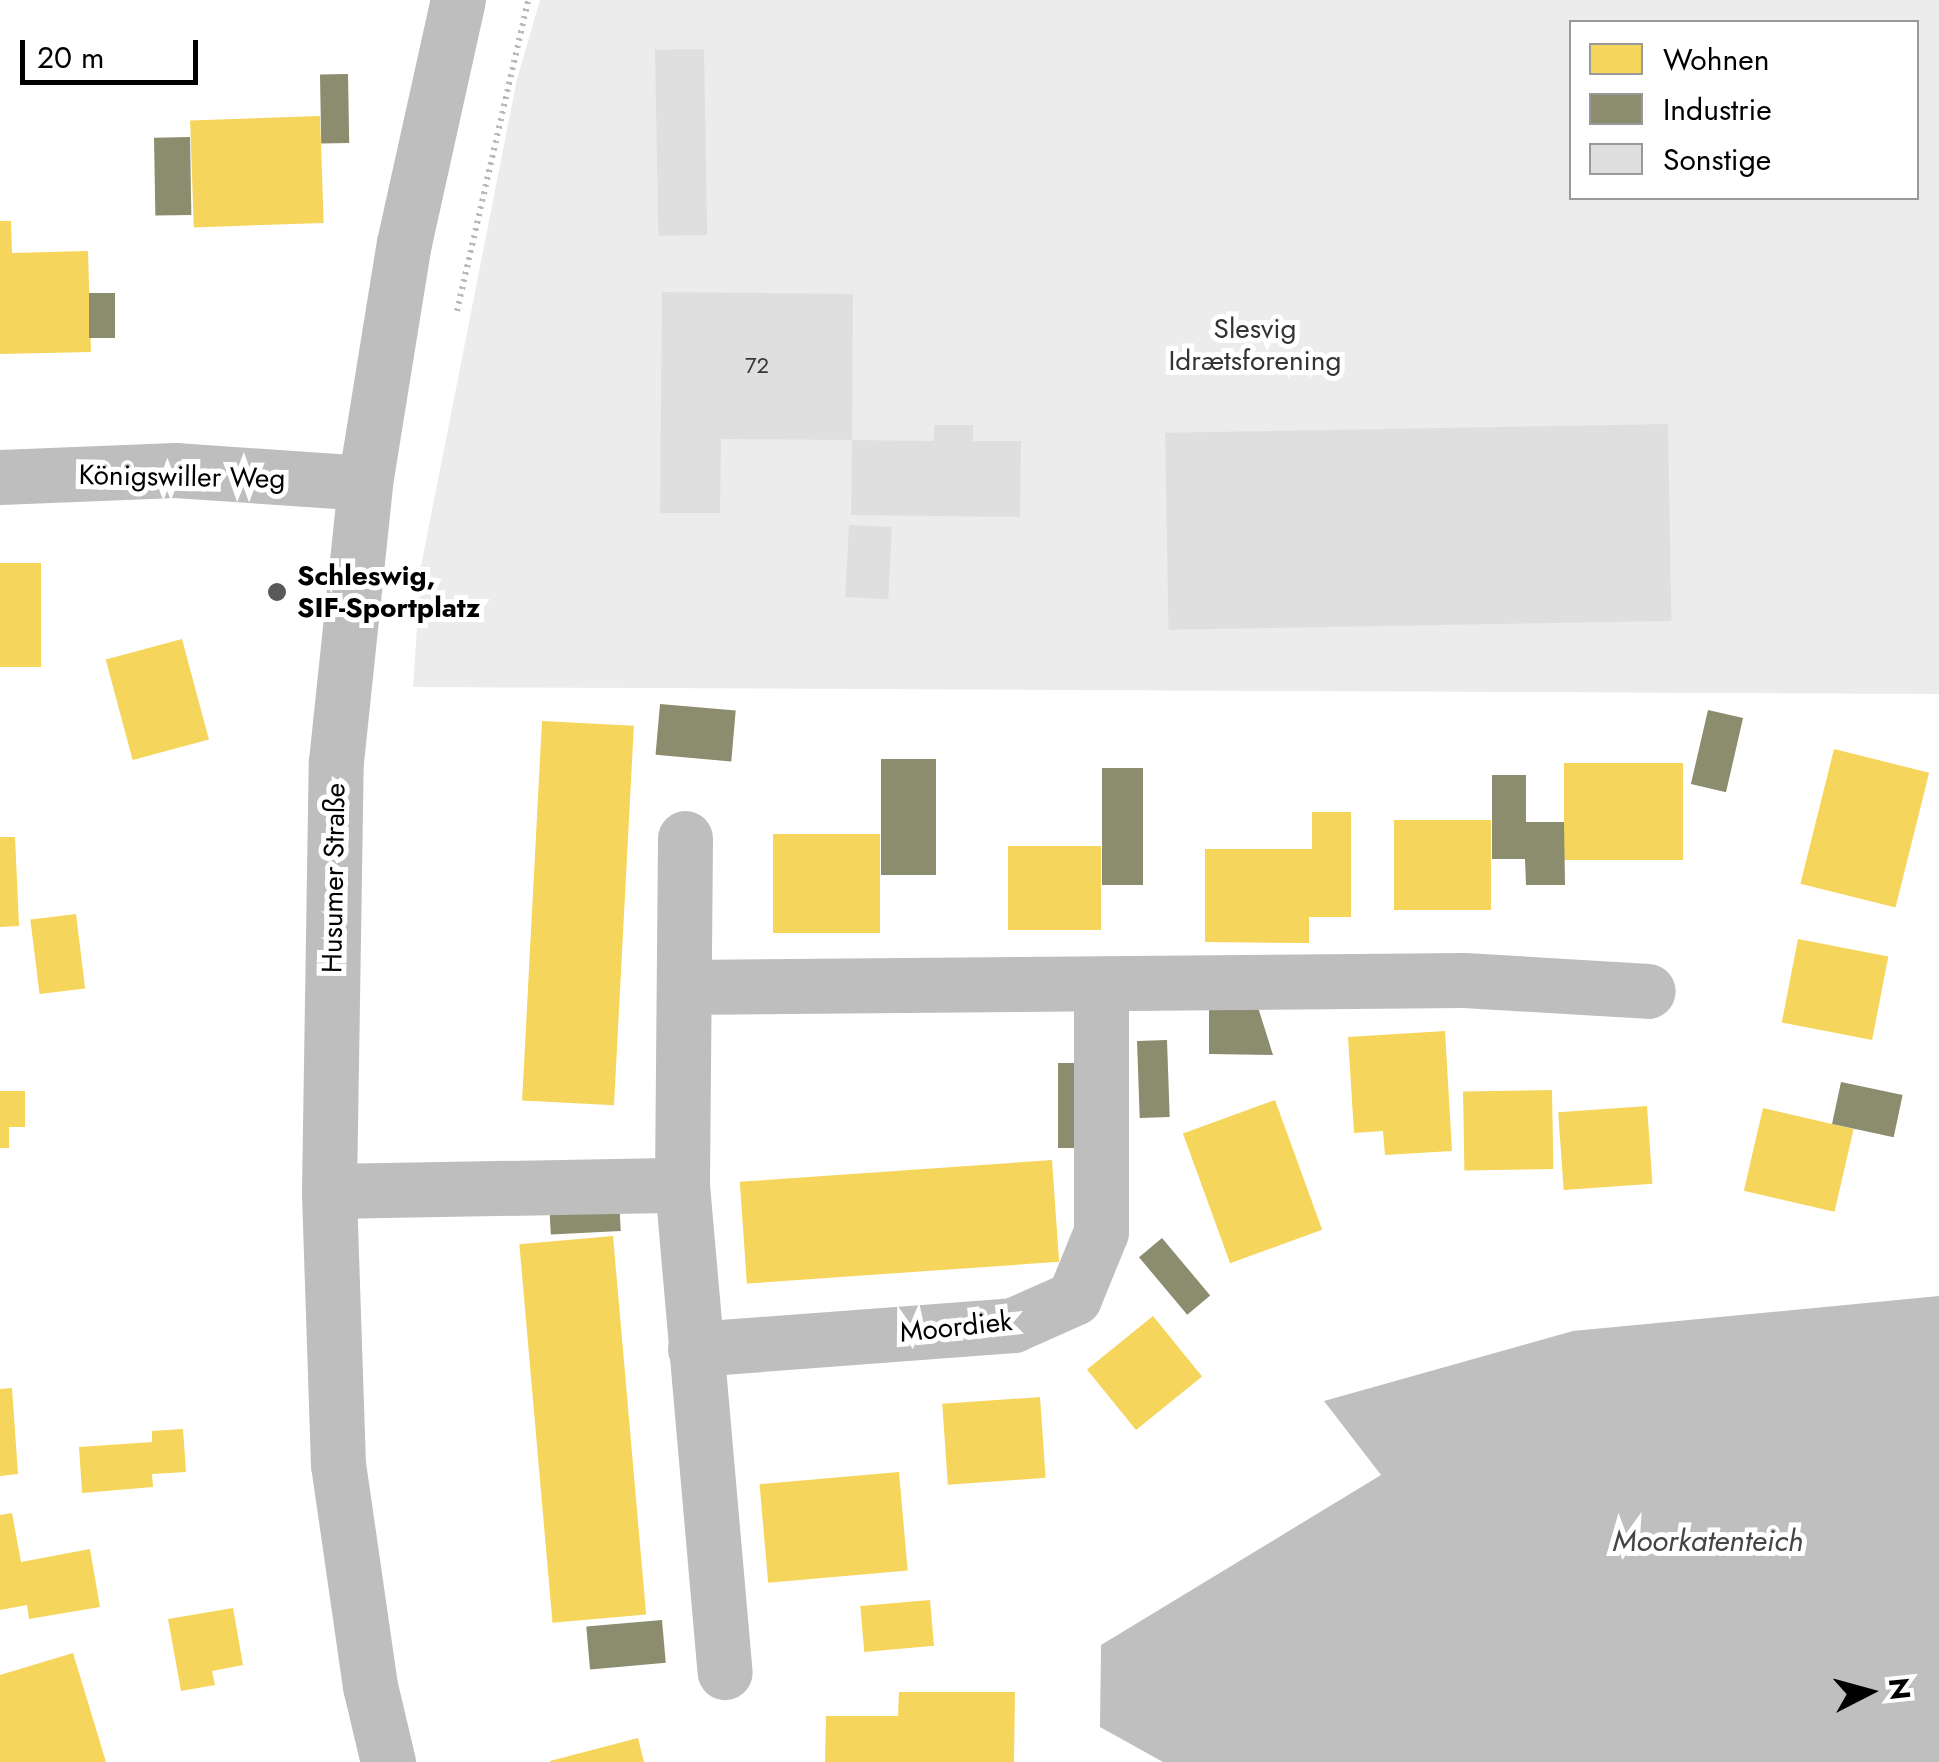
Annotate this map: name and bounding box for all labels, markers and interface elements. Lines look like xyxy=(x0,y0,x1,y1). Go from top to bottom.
scale bar xyxy=(25,20,202,82)
legend xyxy=(1569,20,1919,200)
text: 20 m xyxy=(37,36,104,79)
text: Wohnen xyxy=(1663,38,1769,81)
text: Industrie xyxy=(1663,88,1772,131)
text: Sonstige xyxy=(1663,138,1771,181)
park label: Slesvig Idrætsforening xyxy=(1168,312,1342,378)
house number: 72 xyxy=(745,353,769,379)
street label: Königswiller Weg xyxy=(78,458,286,496)
place label: Schleswig, SIF-Sportplatz xyxy=(297,559,480,625)
marker: Schleswig, SIF-Sportplatz xyxy=(266,581,288,603)
street label: Husumer Straße xyxy=(316,783,352,973)
street label: Moordiek xyxy=(898,1304,1014,1350)
water label: Moorkatenteich xyxy=(1613,1523,1803,1559)
north arrow xyxy=(1819,1642,1919,1742)
text: N xyxy=(1878,1676,1921,1702)

